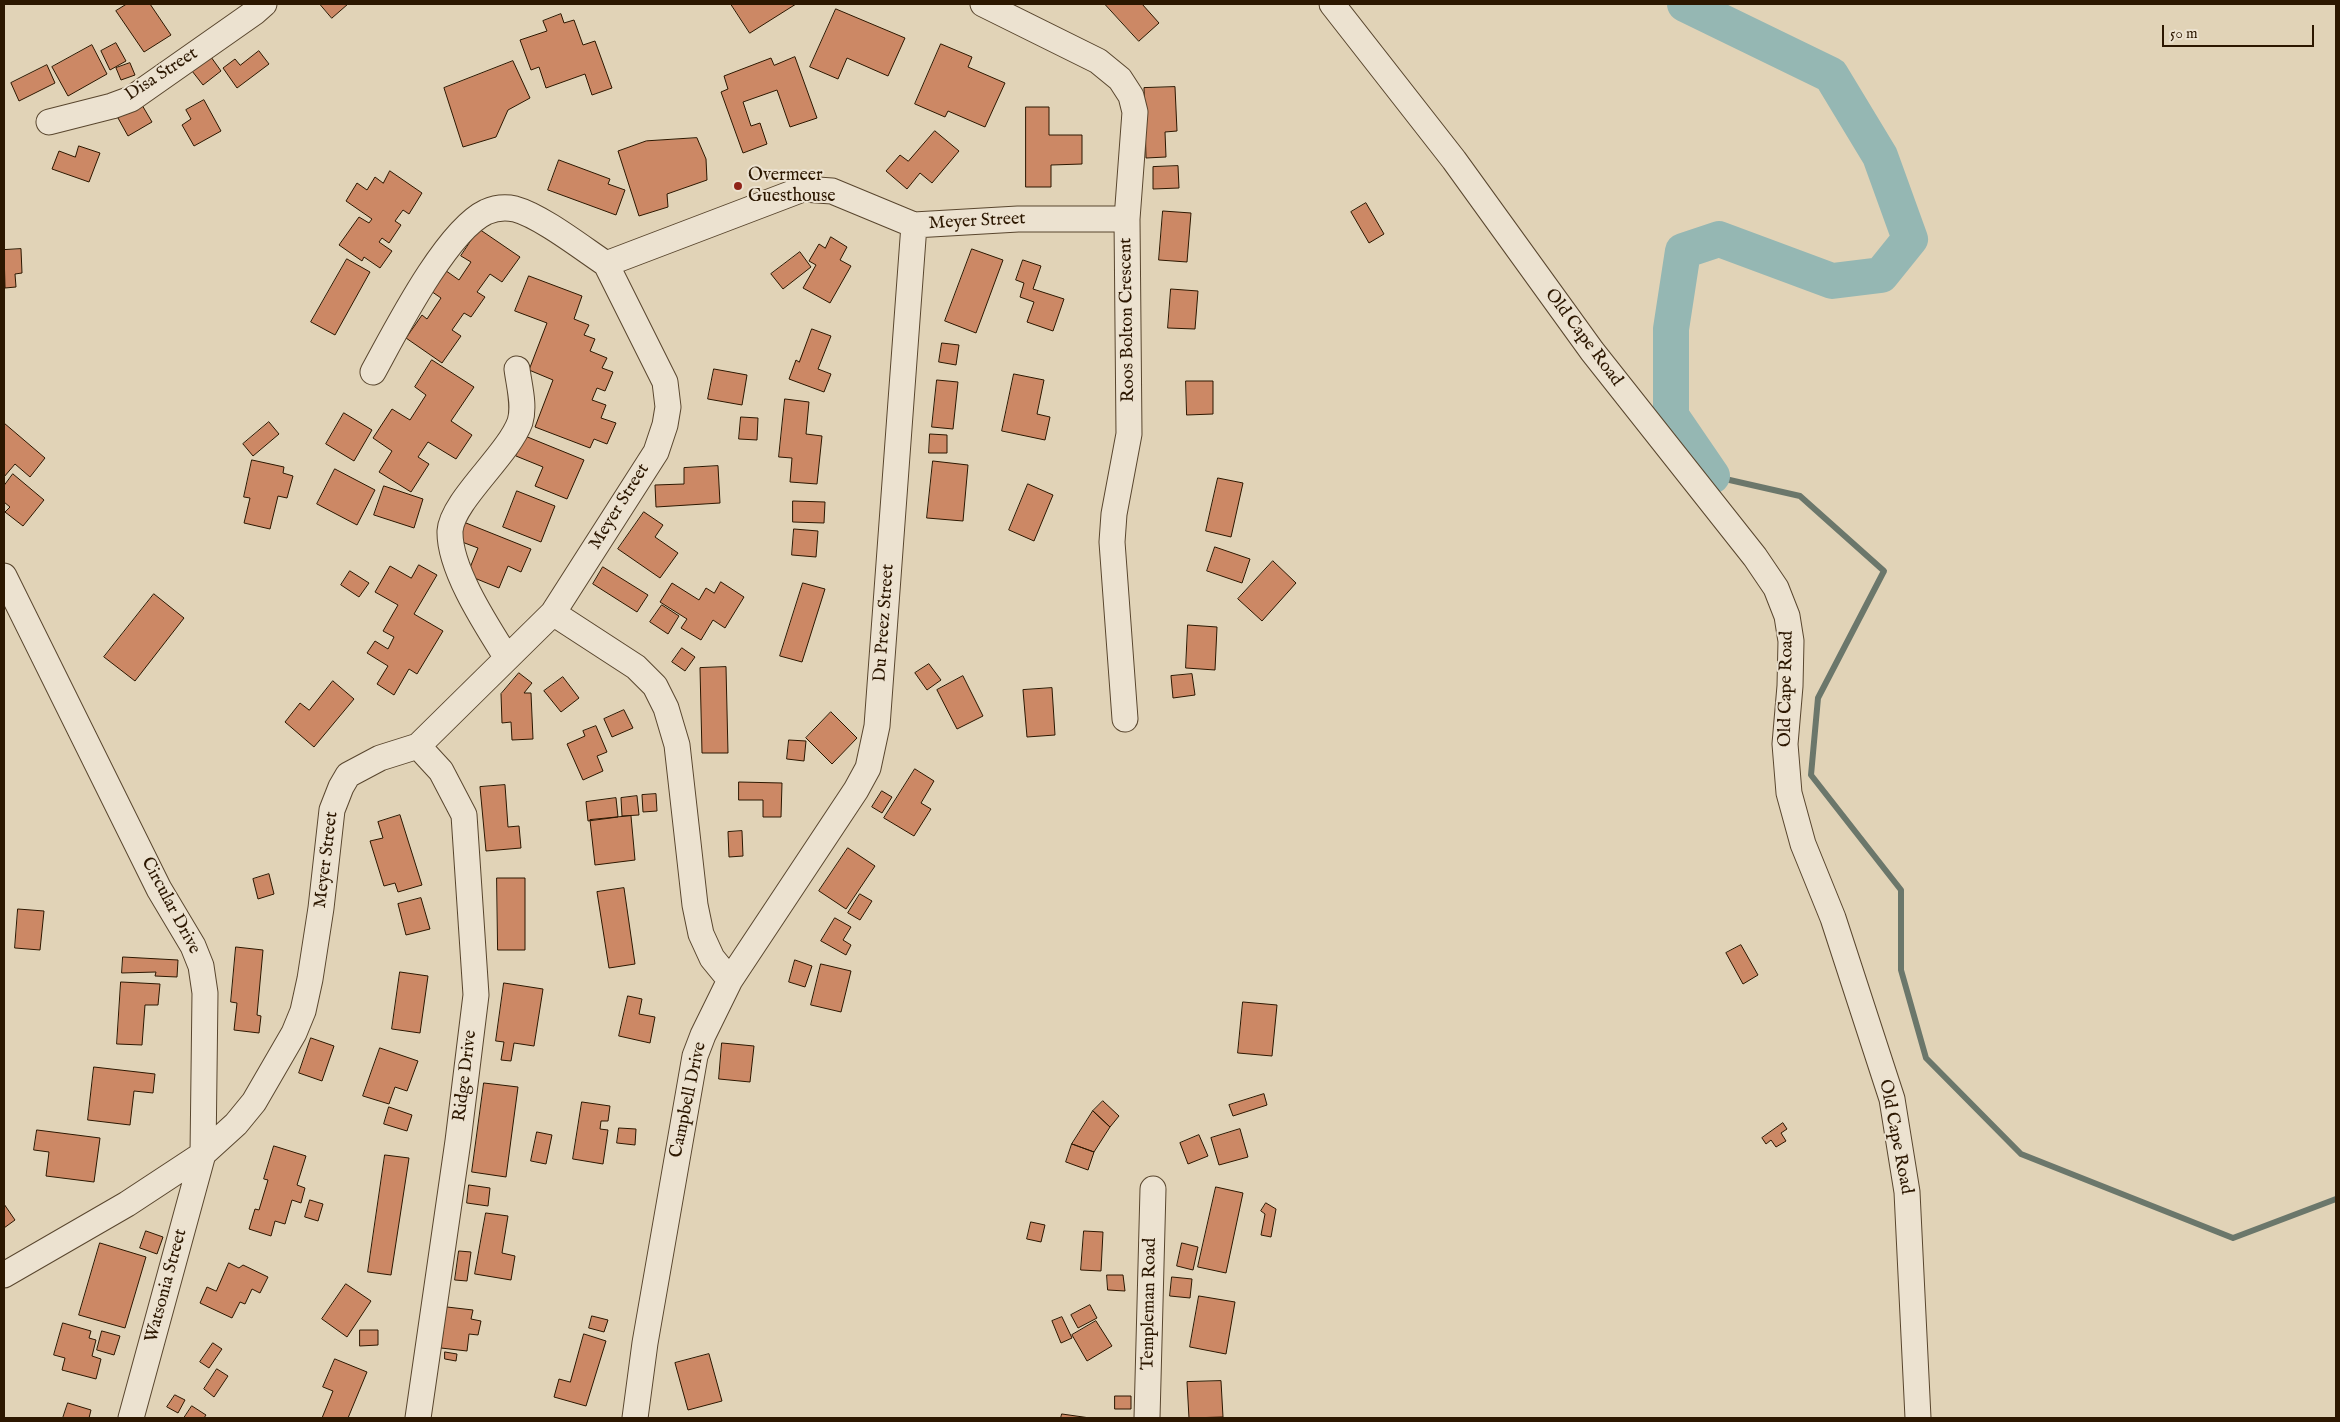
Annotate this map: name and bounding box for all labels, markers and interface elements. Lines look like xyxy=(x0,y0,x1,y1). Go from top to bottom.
scale bar xyxy=(2165,15,2318,47)
text: 50 m xyxy=(2170,24,2198,43)
street label: Disa Street xyxy=(122,44,202,106)
place label: Overmeer Guesthouse xyxy=(748,165,835,208)
marker: Overmeer Guesthouse xyxy=(732,180,744,192)
street label: Meyer Street xyxy=(928,209,1026,235)
street label: Roos Bolton Crescent xyxy=(1116,237,1140,403)
street label: Old Cape Road xyxy=(1539,285,1627,391)
street label: Meyer Street xyxy=(585,460,655,554)
street label: Du Preez Street xyxy=(870,563,900,683)
street label: Old Cape Road xyxy=(1775,631,1799,747)
street label: Meyer Street xyxy=(310,810,344,910)
street label: Circular Drive xyxy=(135,854,205,958)
street label: Ridge Drive xyxy=(450,1029,482,1123)
street label: Campbell Drive xyxy=(666,1040,712,1160)
street label: Old Cape Road xyxy=(1873,1078,1917,1196)
street label: Watsonia Street xyxy=(141,1227,193,1345)
street label: Templeman Road xyxy=(1138,1238,1162,1370)

